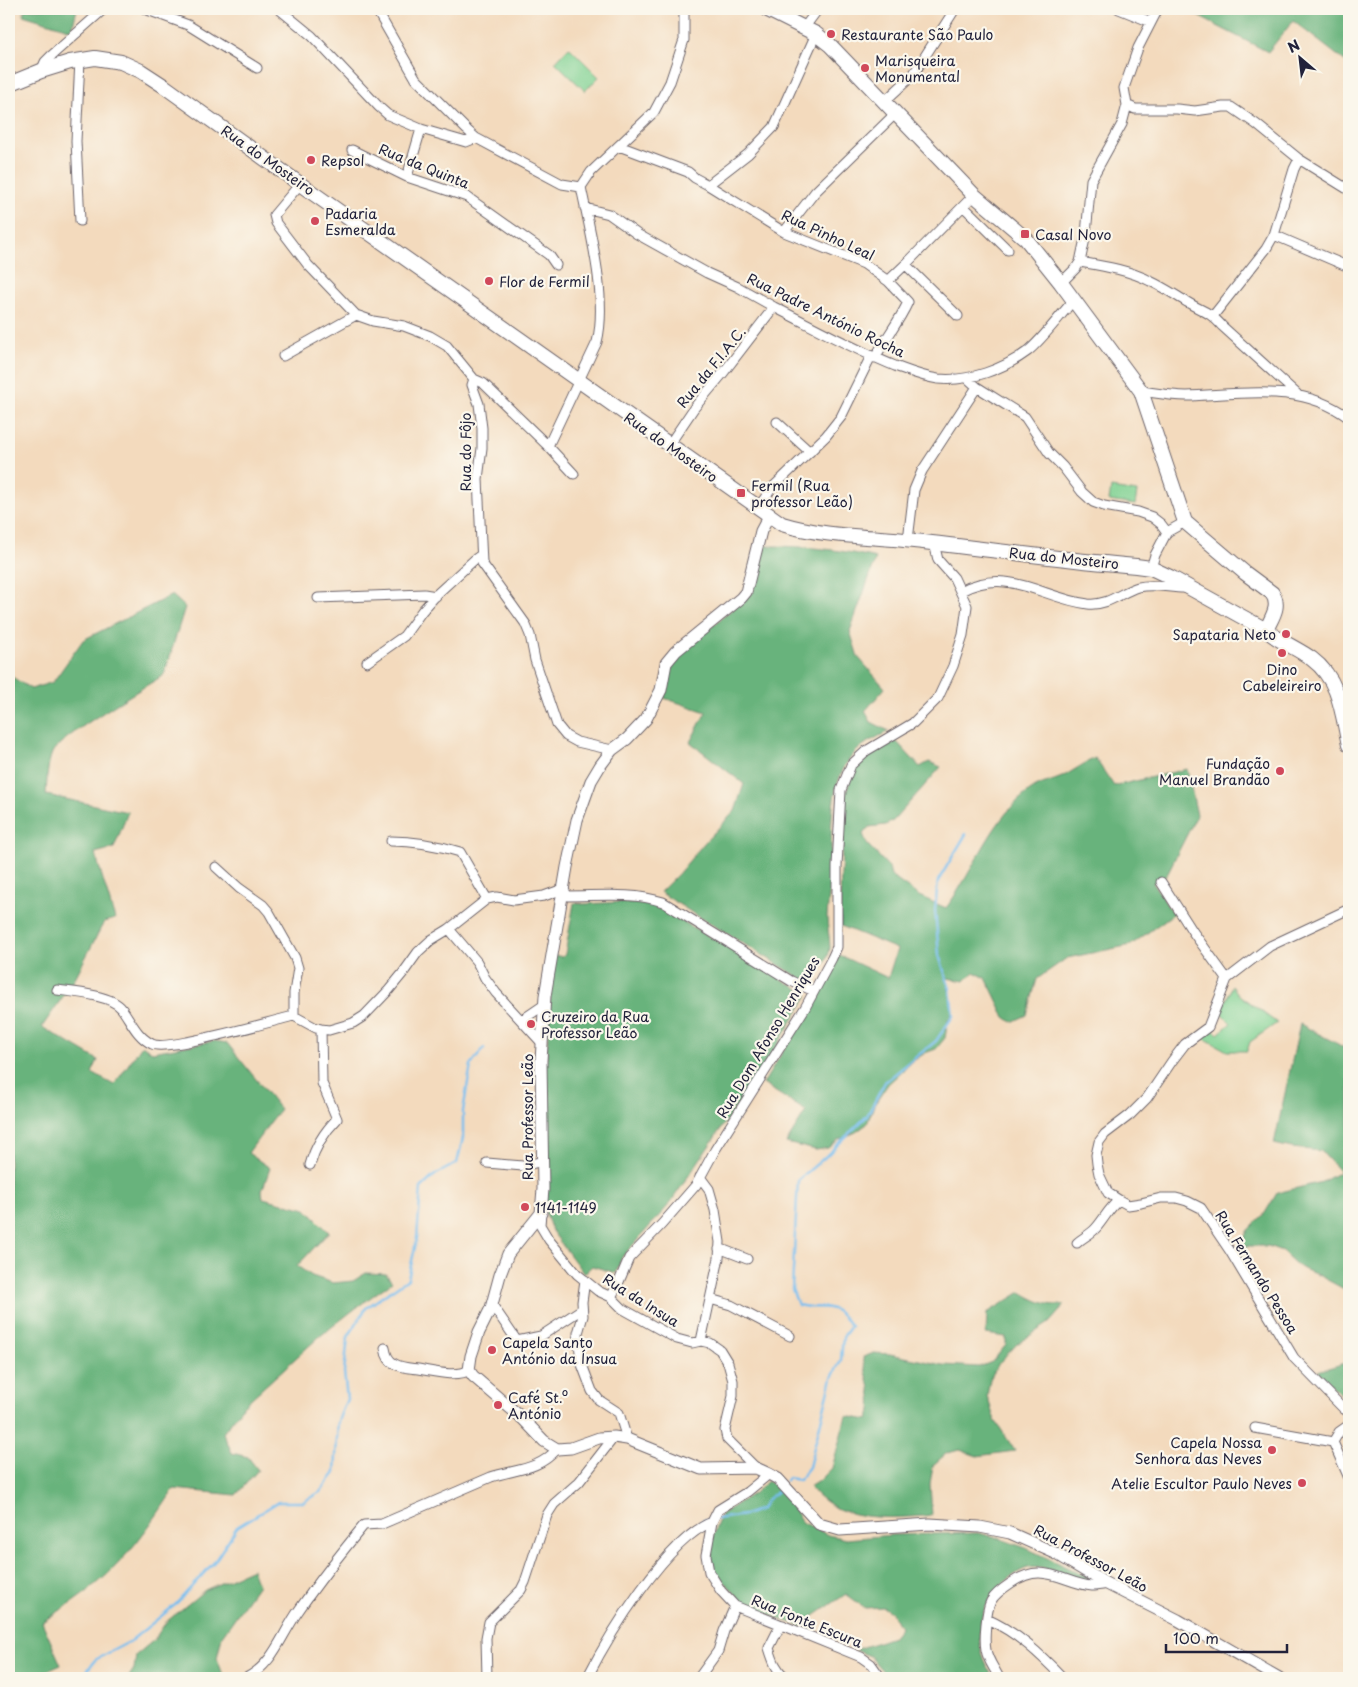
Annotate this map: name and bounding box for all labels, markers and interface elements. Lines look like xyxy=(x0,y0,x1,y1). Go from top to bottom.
place label: Restaurante São Paulo xyxy=(841,24,994,45)
marker: Restaurante São Paulo xyxy=(825,28,837,40)
north arrow xyxy=(1276,32,1326,82)
text: N xyxy=(1284,34,1303,58)
place label: Marisqueira Monumental xyxy=(875,50,960,87)
marker: Marisqueira Monumental xyxy=(859,62,871,74)
street label: Rua do Mosteiro xyxy=(217,120,319,200)
street label: Rua da Quinta xyxy=(376,138,473,194)
place label: Repsol xyxy=(321,150,364,171)
marker: Repsol xyxy=(305,154,317,166)
place label: Padaria Esmeralda xyxy=(325,203,396,240)
street label: Rua Pinho Leal xyxy=(778,204,878,266)
marker: Padaria Esmeralda xyxy=(309,215,321,227)
place label: Casal Novo xyxy=(1035,224,1111,245)
marker: Casal Novo xyxy=(1019,228,1031,240)
street label: Rua Padre António Rocha xyxy=(743,268,909,363)
place label: Flor de Fermil xyxy=(499,271,590,292)
marker: Flor de Fermil xyxy=(483,275,495,287)
street label: Rua da F.I.A.C. xyxy=(672,322,750,412)
street label: Rua do Mosteiro xyxy=(620,407,722,487)
street label: Rua do Fôjo xyxy=(455,413,476,491)
place label: Fermil (Rua professor Leão) xyxy=(751,475,853,512)
marker: Fermil (Rua professor Leão) xyxy=(735,487,747,499)
street label: Rua do Mosteiro xyxy=(1008,542,1120,574)
place label: Sapataria Neto xyxy=(1172,624,1276,645)
marker: Sapataria Neto xyxy=(1280,628,1292,640)
marker: Dino Cabeleireiro xyxy=(1276,647,1288,659)
place label: Dino Cabeleireiro xyxy=(1242,659,1322,696)
place label: Fundação Manuel Brandão xyxy=(1159,753,1270,790)
marker: Fundação Manuel Brandão xyxy=(1274,765,1286,777)
street label: Rua Dom Afonso Henriques xyxy=(711,952,825,1122)
place label: Cruzeiro da Rua Professor Leão xyxy=(541,1006,649,1043)
marker: Cruzeiro da Rua Professor Leão xyxy=(525,1018,537,1030)
street label: Rua Professor Leão xyxy=(517,1054,538,1180)
place label: 1141-1149 xyxy=(535,1197,597,1218)
marker: 1141-1149 xyxy=(519,1201,531,1213)
street label: Rua Fernando Pessoa xyxy=(1210,1206,1304,1338)
street label: Rua da Insua xyxy=(599,1268,683,1332)
place label: Capela Santo António da Ínsua xyxy=(502,1332,617,1369)
marker: Capela Santo António da Ínsua xyxy=(486,1344,498,1356)
place label: Café St.º António xyxy=(508,1387,568,1424)
marker: Café St.º António xyxy=(492,1399,504,1411)
place label: Capela Nossa Senhora das Neves xyxy=(1134,1432,1262,1469)
marker: Capela Nossa Senhora das Neves xyxy=(1266,1444,1278,1456)
place label: Atelie Escultor Paulo Neves xyxy=(1111,1473,1292,1494)
marker: Atelie Escultor Paulo Neves xyxy=(1296,1477,1308,1489)
street label: Rua Professor Leão xyxy=(1030,1519,1152,1597)
street label: Rua Fonte Escura xyxy=(748,1589,866,1653)
scale bar xyxy=(1166,1622,1287,1654)
text: 100 m xyxy=(1173,1626,1219,1649)

